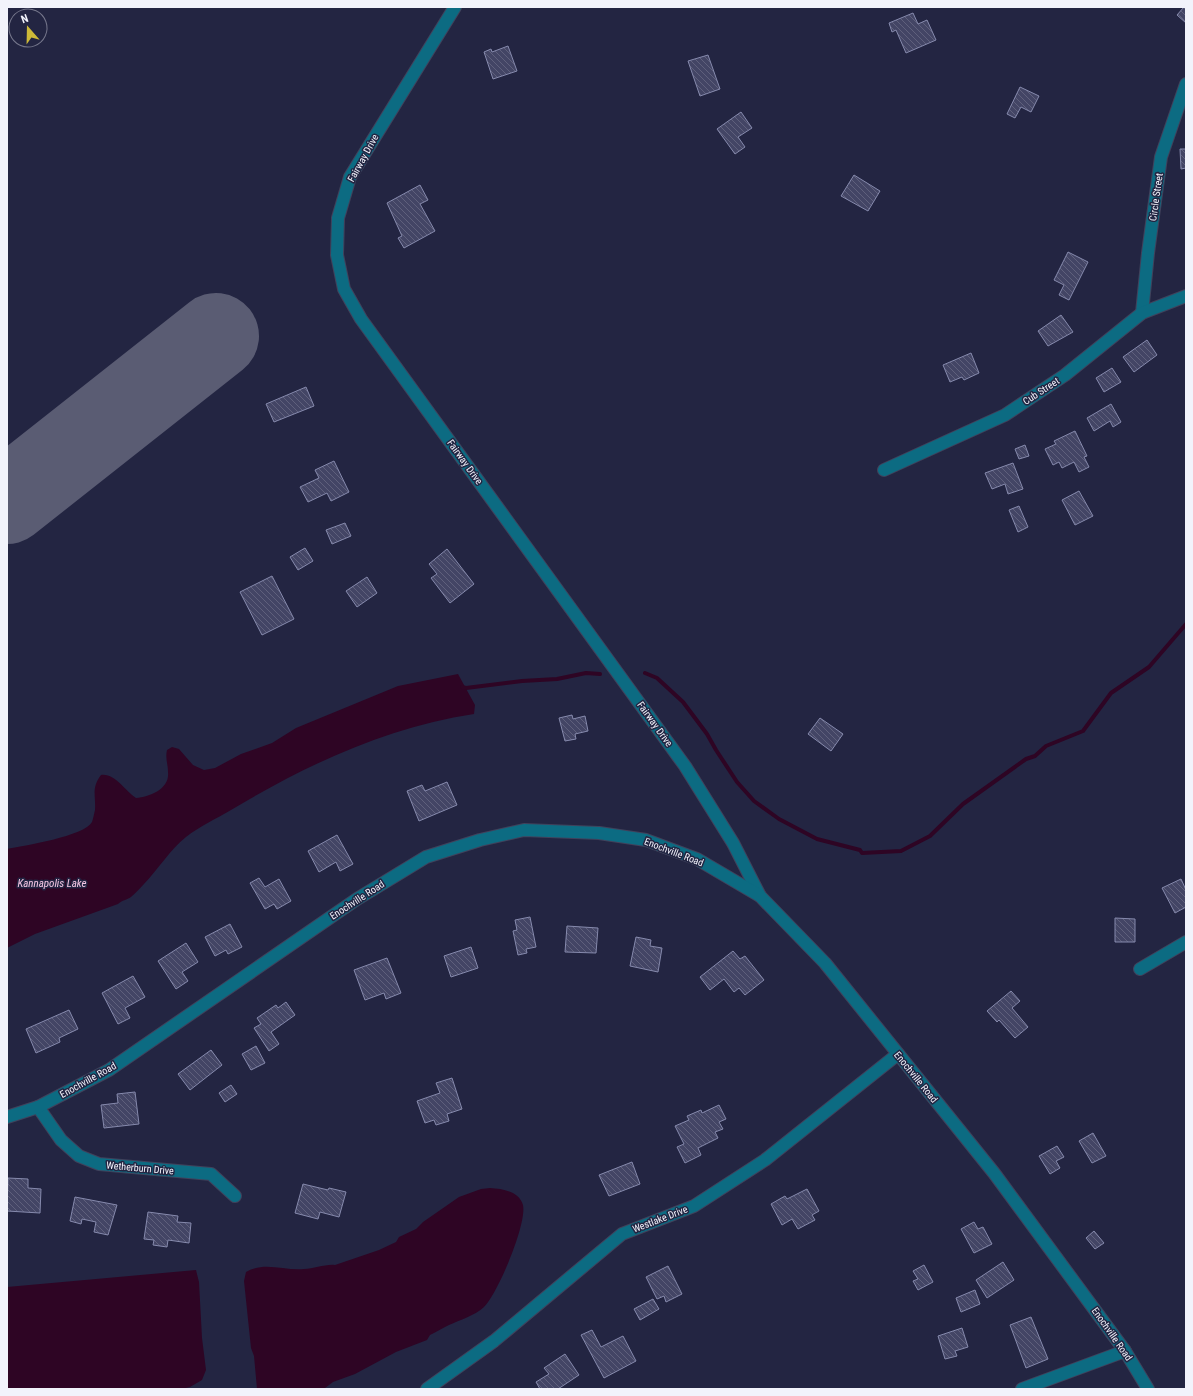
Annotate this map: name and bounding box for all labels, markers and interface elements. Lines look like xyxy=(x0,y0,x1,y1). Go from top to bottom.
north arrow xyxy=(8,8,48,48)
text: N xyxy=(19,12,30,26)
street label: Fairway Drive xyxy=(345,132,381,184)
street label: Circle Street xyxy=(1147,172,1165,222)
street label: Cub Street xyxy=(1021,375,1061,407)
street label: Fairway Drive xyxy=(445,438,485,487)
street label: Fairway Drive xyxy=(635,700,675,749)
street label: Enochville Road xyxy=(643,836,705,868)
water label: Kannapolis Lake xyxy=(17,877,87,890)
street label: Enochville Road xyxy=(328,878,386,922)
street label: Enochville Road xyxy=(892,1049,940,1105)
street label: Enochville Road xyxy=(58,1060,118,1100)
street label: Wetherburn Drive xyxy=(106,1160,174,1176)
street label: Westlake Drive xyxy=(631,1203,689,1235)
street label: Enochville Road xyxy=(1090,1305,1134,1363)

